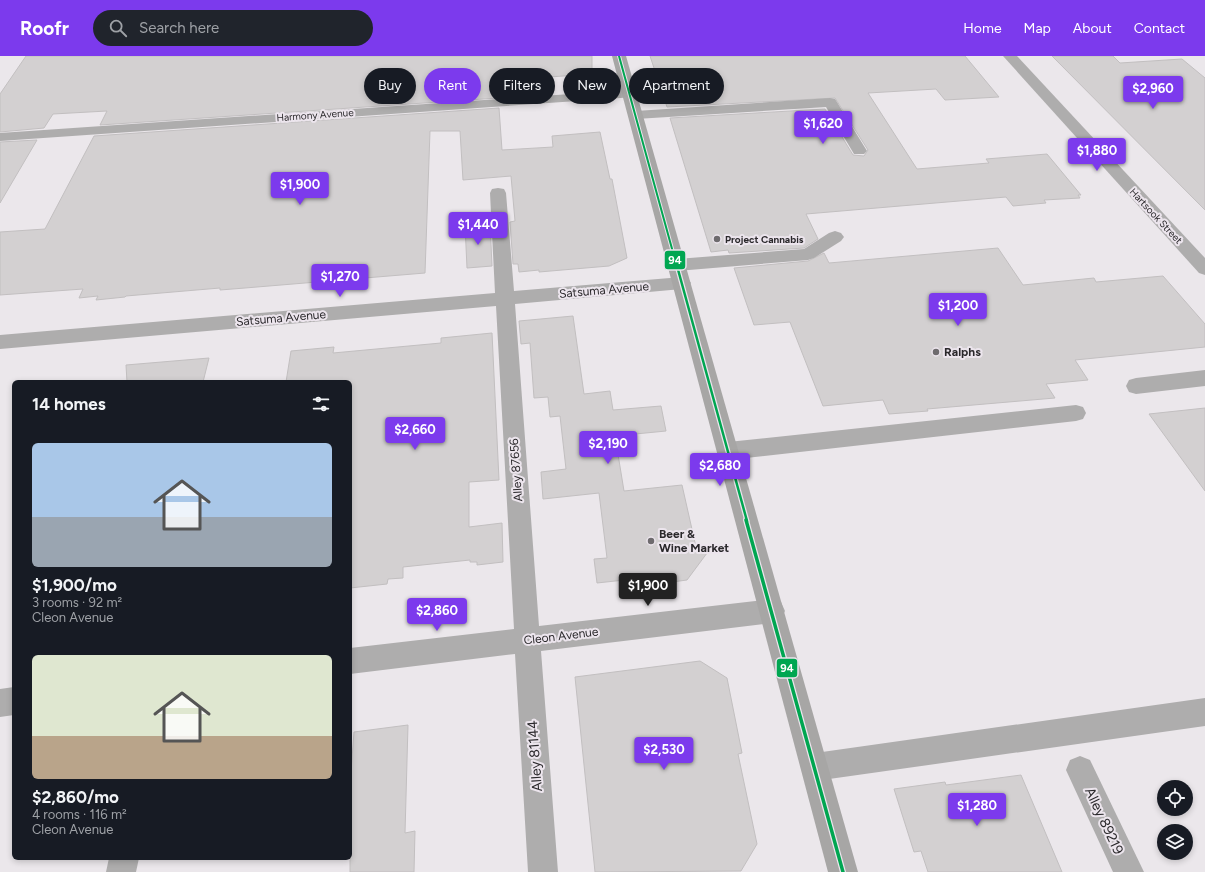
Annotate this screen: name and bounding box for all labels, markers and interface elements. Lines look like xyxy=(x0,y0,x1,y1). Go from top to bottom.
search box xyxy=(93,10,373,46)
text: Roofr xyxy=(20,17,69,40)
icon: search xyxy=(107,17,129,39)
text: Search here xyxy=(139,19,219,37)
text: Home xyxy=(963,20,1002,37)
text: Map xyxy=(1024,20,1051,37)
text: About xyxy=(1073,20,1112,37)
text: Contact xyxy=(1134,20,1185,37)
chip: Buy xyxy=(364,68,416,104)
chip: Rent xyxy=(424,68,481,104)
chip: Filters xyxy=(489,68,555,104)
chip: New xyxy=(563,68,621,104)
chip: Apartment xyxy=(629,68,724,104)
pin: $2,960 xyxy=(1120,76,1186,110)
text: $2,960 xyxy=(1132,81,1174,96)
street label: Harmony Avenue xyxy=(276,106,355,124)
pin: $1,620 xyxy=(790,111,856,145)
text: $1,620 xyxy=(803,116,843,131)
pin: $1,880 xyxy=(1064,138,1130,172)
text: $1,880 xyxy=(1077,143,1117,158)
pin: $1,900 xyxy=(267,172,333,206)
text: $1,900 xyxy=(280,177,320,192)
street label: Hartsook Street xyxy=(1127,185,1185,247)
pin: $1,440 xyxy=(445,212,511,246)
text: $1,440 xyxy=(458,217,498,232)
place label: Project Cannabis xyxy=(725,233,804,246)
marker: Project Cannabis xyxy=(712,234,722,244)
line badge: 94 xyxy=(664,250,686,270)
text: 94 xyxy=(668,254,682,267)
pin: $1,270 xyxy=(307,264,373,298)
text: $1,270 xyxy=(320,269,360,284)
street label: Satsuma Avenue xyxy=(558,279,650,301)
pin: $1,200 xyxy=(925,293,991,327)
text: $1,200 xyxy=(938,298,978,313)
street label: Satsuma Avenue xyxy=(235,307,327,329)
place label: Ralphs xyxy=(944,345,981,359)
marker: Ralphs xyxy=(931,347,941,357)
icon: filters xyxy=(310,393,332,415)
text: 14 homes xyxy=(32,394,106,414)
pin: $2,660 xyxy=(382,417,448,451)
text: $2,660 xyxy=(394,422,436,437)
pin: $2,190 xyxy=(575,431,641,465)
text: $2,190 xyxy=(588,436,628,451)
street label: Alley 87656 xyxy=(507,438,525,502)
pin: $2,680 xyxy=(687,453,753,487)
text: $2,680 xyxy=(699,458,741,473)
icon: home xyxy=(146,469,218,541)
place label: Beer & Wine Market xyxy=(659,527,729,555)
marker: Beer & Wine Market xyxy=(646,536,656,546)
pin: $1,900 xyxy=(615,573,681,607)
text: $1,900/mo xyxy=(32,575,117,595)
text: $1,900 xyxy=(628,578,668,593)
text: 3 rooms · 92 m² xyxy=(32,595,122,610)
pin: $2,860 xyxy=(404,598,470,632)
text: $2,860 xyxy=(416,603,458,618)
text: Cleon Avenue xyxy=(32,610,113,625)
street label: Cleon Avenue xyxy=(523,624,600,648)
line badge: 94 xyxy=(776,658,798,678)
text: 94 xyxy=(780,662,794,675)
icon: home xyxy=(146,681,218,753)
street label: Alley 81144 xyxy=(524,719,546,792)
pin: $2,530 xyxy=(631,737,697,771)
text: $2,530 xyxy=(643,742,685,757)
map controls xyxy=(1157,780,1193,860)
button: locate xyxy=(1157,780,1193,816)
street label: Alley 89219 xyxy=(1081,785,1127,857)
text: $2,860/mo xyxy=(32,787,119,807)
pin: $1,280 xyxy=(944,793,1010,827)
text: $1,280 xyxy=(957,798,997,813)
text: 4 rooms · 116 m² xyxy=(32,807,127,822)
text: Cleon Avenue xyxy=(32,822,113,837)
button: layers xyxy=(1157,824,1193,860)

